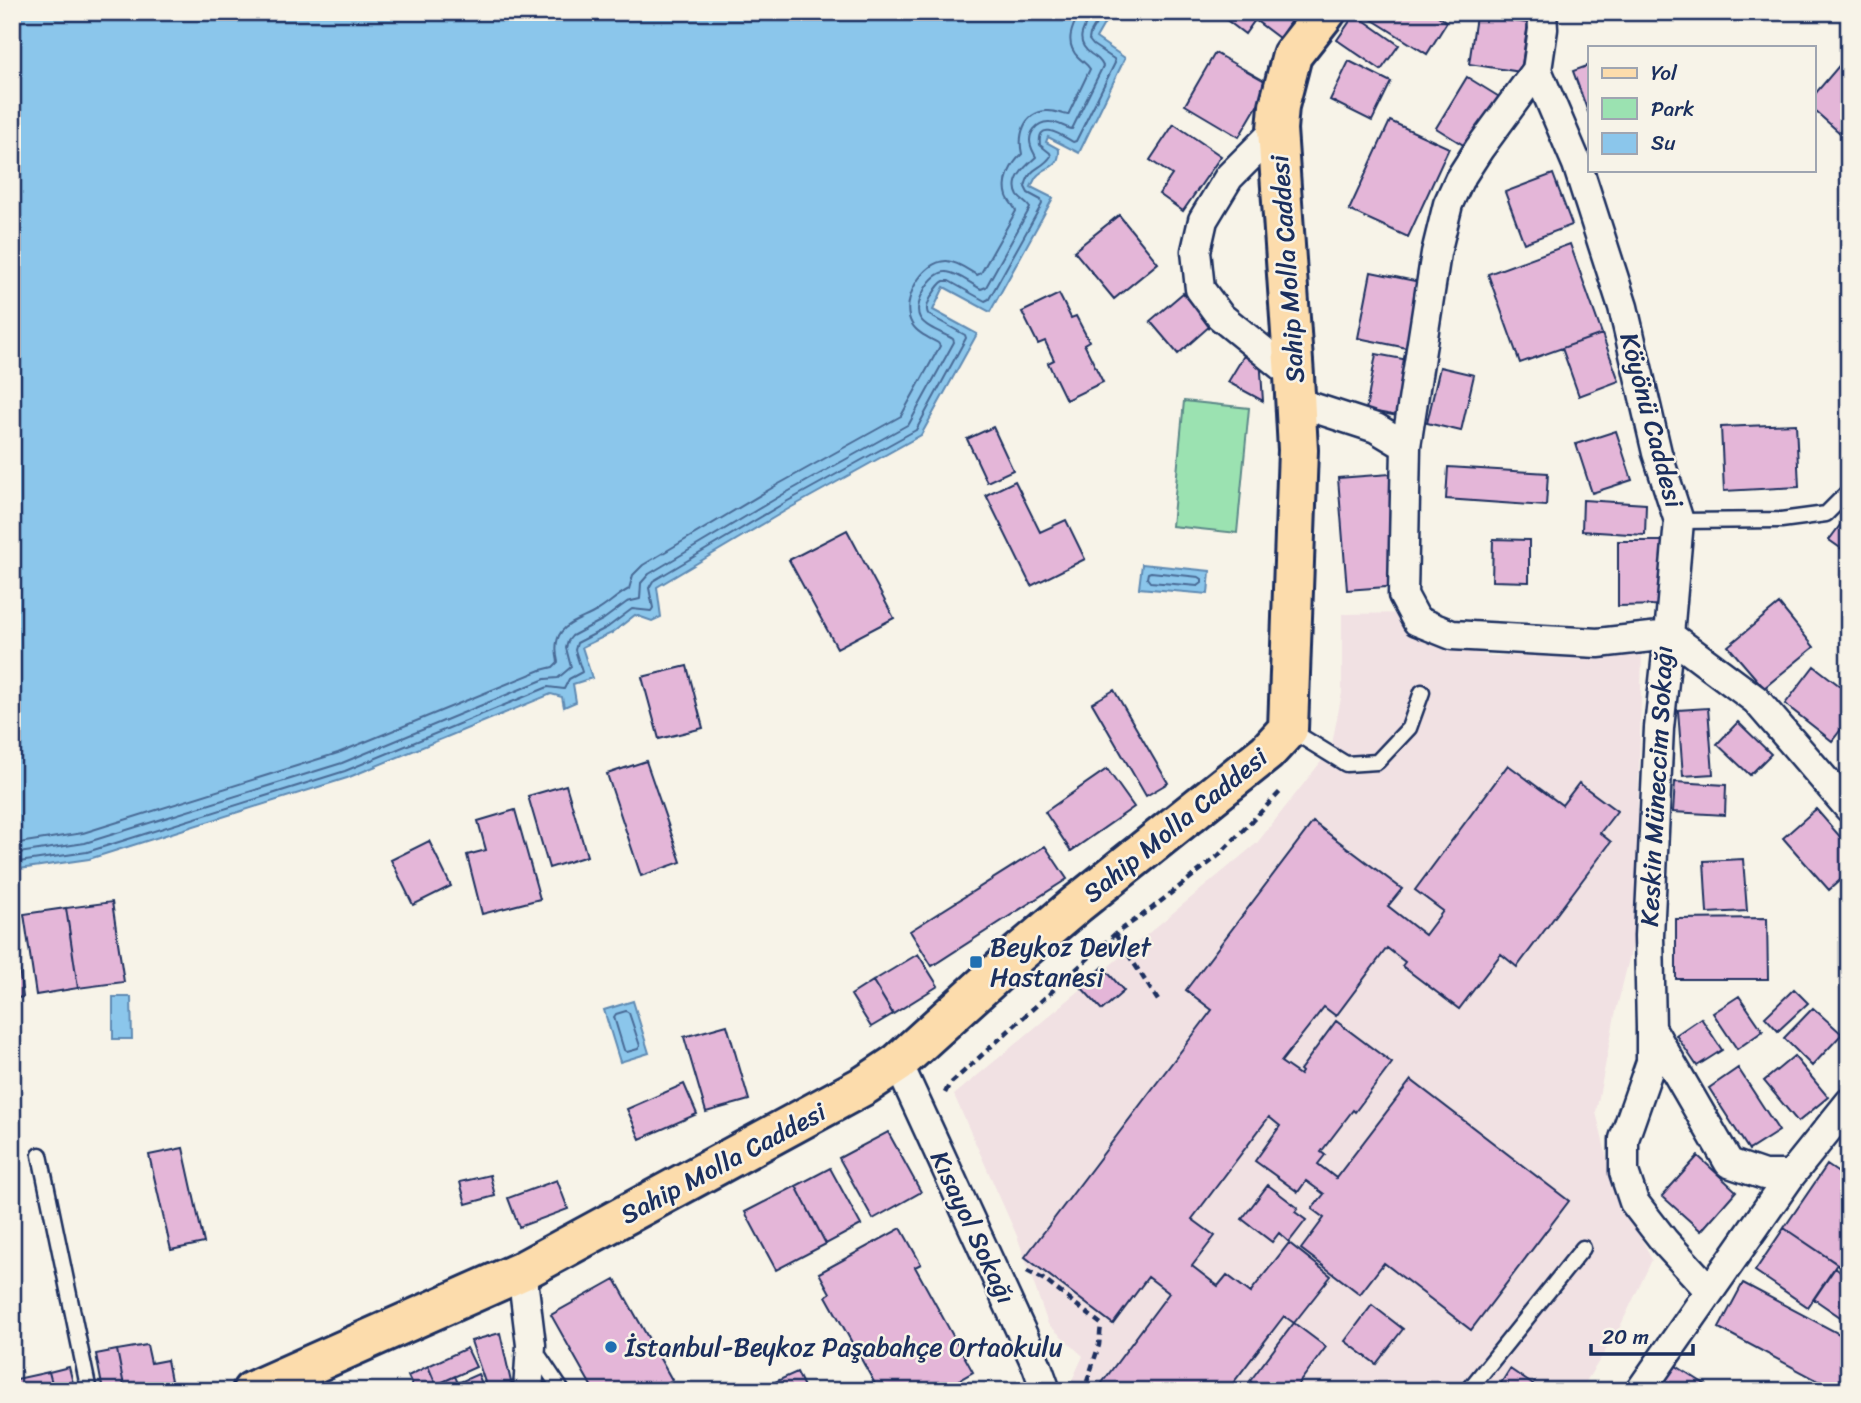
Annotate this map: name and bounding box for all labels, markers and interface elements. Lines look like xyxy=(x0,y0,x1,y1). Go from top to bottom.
legend xyxy=(1588,46,1815,172)
text: Yol xyxy=(1651,54,1678,92)
text: Park xyxy=(1651,90,1694,128)
text: Su xyxy=(1651,124,1676,162)
street label: Sahip Molla Caddesi xyxy=(1256,153,1318,384)
street label: Köyönü Caddesi xyxy=(1607,327,1698,513)
street label: Keskin Müneccim Sokağı xyxy=(1626,644,1686,928)
street label: Sahip Molla Caddesi xyxy=(1072,735,1279,915)
place label: Beykoz Devlet Hastanesi xyxy=(990,924,1152,1000)
marker: Beykoz Devlet Hastanesi xyxy=(968,954,984,970)
street label: Sahip Molla Caddesi xyxy=(612,1089,835,1237)
street label: Kısayol Sokağı xyxy=(917,1142,1029,1312)
scale bar xyxy=(1591,1312,1693,1356)
text: 20 m xyxy=(1602,1318,1649,1356)
place label: İstanbul-Beykoz Paşabahçe Ortaokulu xyxy=(624,1324,1063,1370)
marker: İstanbul-Beykoz Paşabahçe Ortaokulu xyxy=(603,1339,619,1355)

